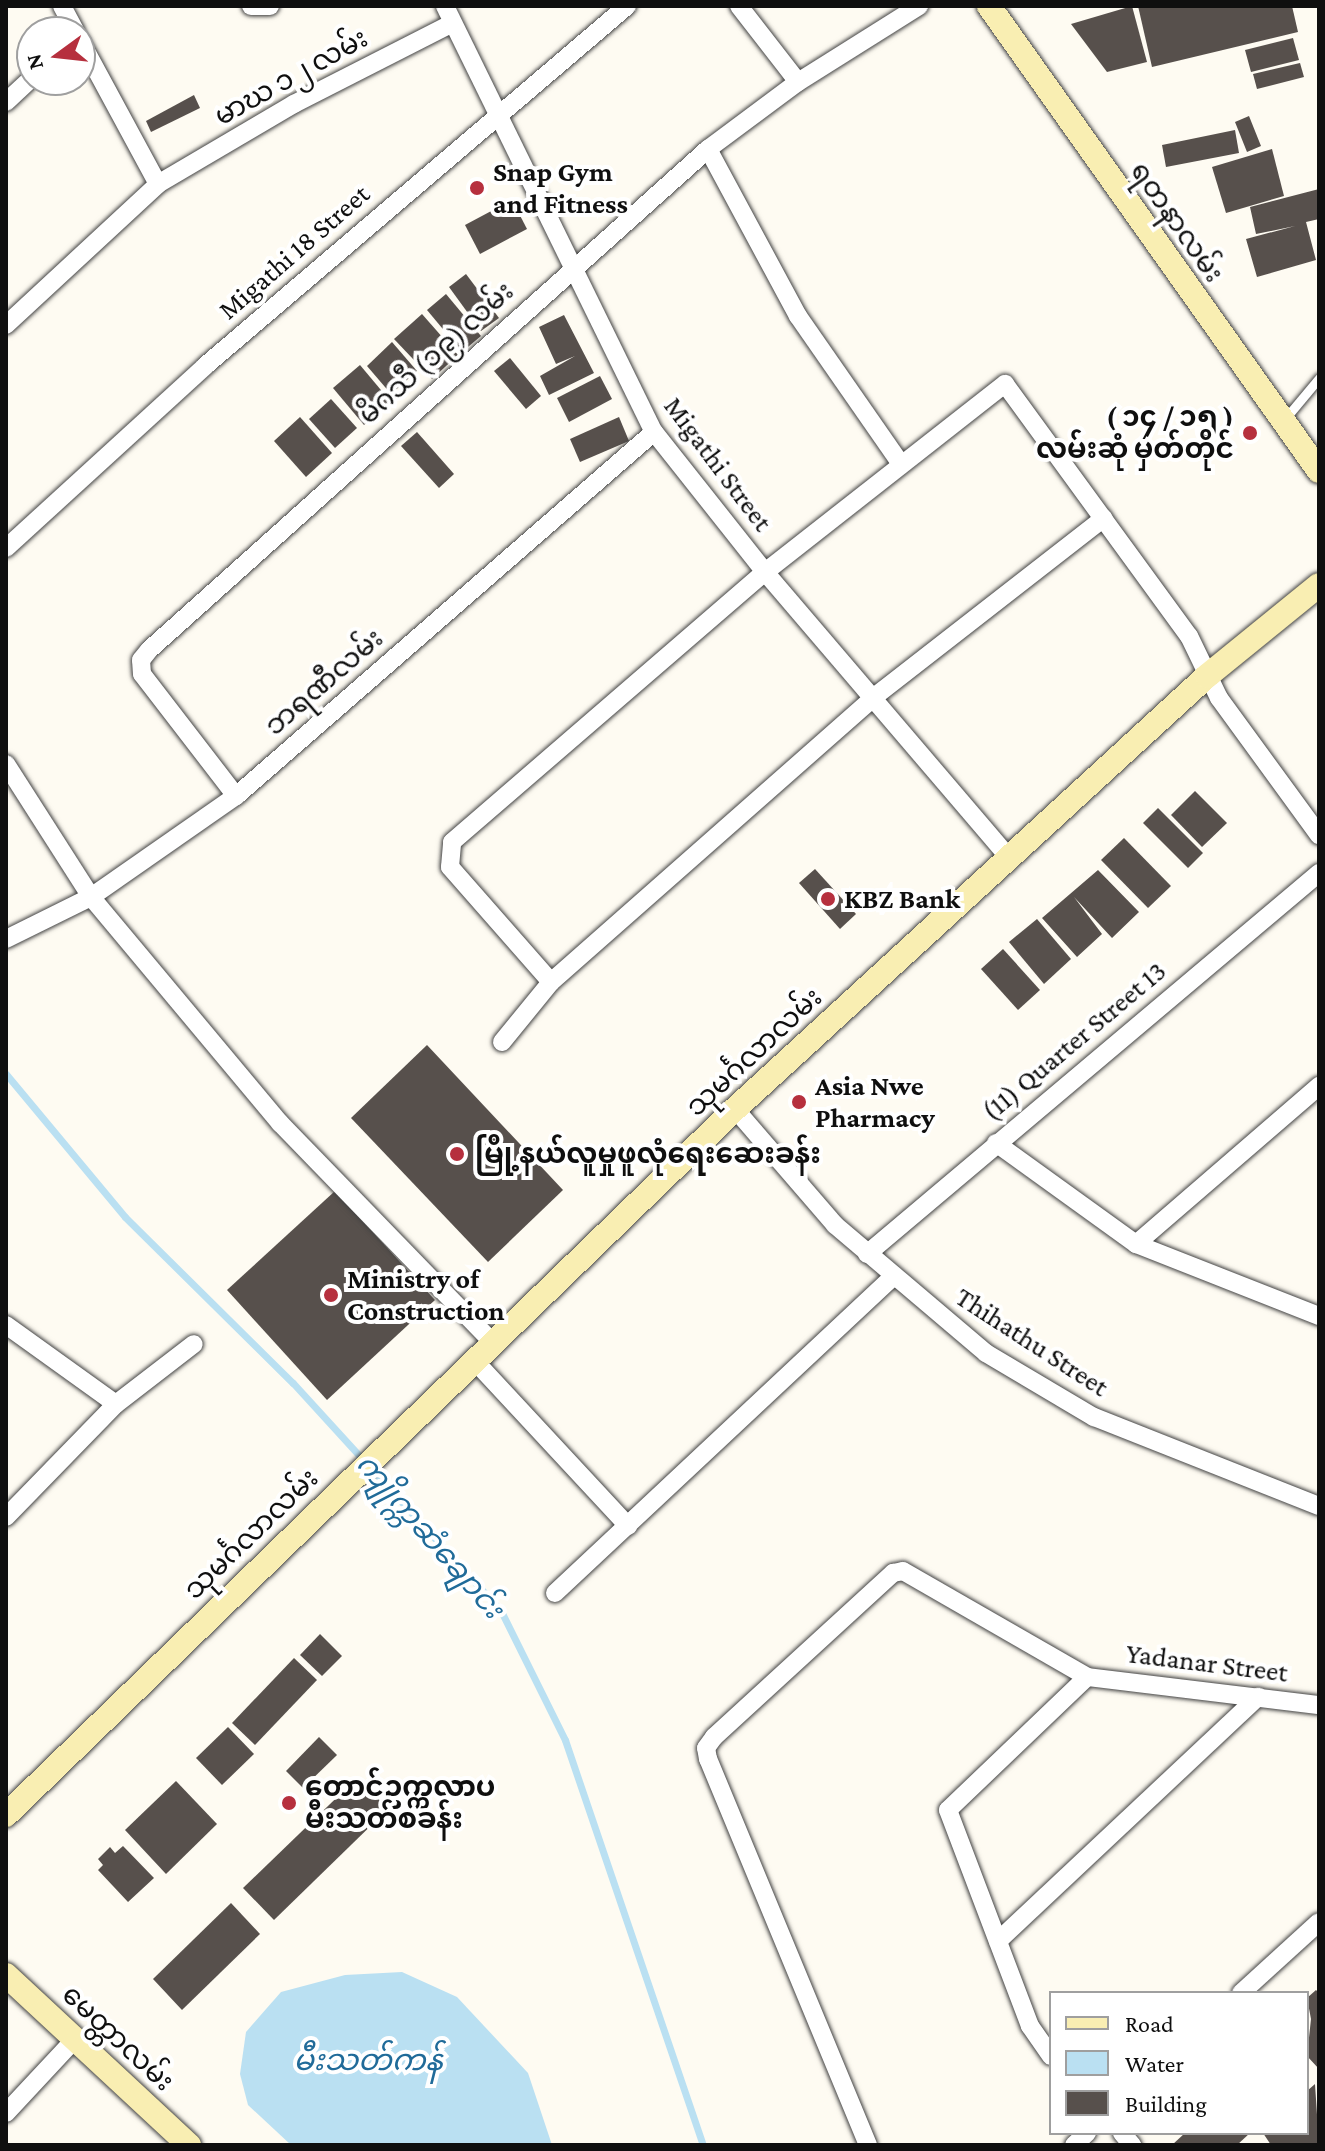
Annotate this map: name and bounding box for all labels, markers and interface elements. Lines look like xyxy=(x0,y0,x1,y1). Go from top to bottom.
north arrow xyxy=(16,16,96,96)
street label: မာဃ ၁၂ လမ်း xyxy=(208,21,374,133)
text: N xyxy=(20,51,48,72)
place label: Snap Gym and Fitness xyxy=(493,155,628,221)
street label: ရတနာလမ်း xyxy=(1123,155,1231,289)
street label: Migathi 18 Street xyxy=(212,177,376,327)
marker: Snap Gym and Fitness xyxy=(468,179,486,197)
street label: မိဂသီ (၁၉) လမ်း xyxy=(352,275,520,431)
street label: Migathi Street xyxy=(657,390,779,538)
place label: ( ၁၄ / ၁၅ ) လမ်းဆုံ မှတ်တိုင် xyxy=(1036,400,1234,466)
marker: ( ၁၄ / ၁၅ ) လမ်းဆုံ မှတ်တိုင် xyxy=(1241,424,1259,442)
street label: ဘရဏီလမ်း xyxy=(258,621,390,743)
place label: KBZ Bank xyxy=(844,882,960,916)
marker: KBZ Bank xyxy=(819,890,837,908)
street label: (11) Quarter Street 13 xyxy=(975,954,1173,1128)
street label: သုမင်္ဂလာလမ်း xyxy=(679,981,829,1123)
place label: Asia Nwe Pharmacy xyxy=(815,1069,935,1135)
marker: Asia Nwe Pharmacy xyxy=(790,1093,808,1111)
place label: မြို့နယ်လူမှုဖူလုံရေးဆေးခန်း xyxy=(475,1137,821,1171)
marker: မြို့နယ်လူမှုဖူလုံရေးဆေးခန်း xyxy=(446,1143,468,1165)
place label: Ministry of Construction xyxy=(347,1262,505,1328)
street label: Thihathu Street xyxy=(949,1280,1115,1404)
marker: Ministry of Construction xyxy=(322,1286,340,1304)
water label: ကျိုက္ကဆံချောင်း xyxy=(349,1446,511,1626)
street label: သုမင်္ဂလာလမ်း xyxy=(177,1462,325,1606)
street label: Yadanar Street xyxy=(1124,1636,1290,1690)
place label: တောင်ဥက္ကလာပ မီးသတ်စခန်း xyxy=(305,1770,495,1836)
marker: တောင်ဥက္ကလာပ မီးသတ်စခန်း xyxy=(280,1794,298,1812)
street label: မေတ္တာလမ်း xyxy=(55,1978,181,2098)
legend xyxy=(1049,1991,1309,2135)
text: Road xyxy=(1125,2010,1174,2037)
water label: မီးသတ်ကန် xyxy=(293,2042,443,2078)
text: Water xyxy=(1125,2050,1184,2077)
text: Building xyxy=(1125,2090,1207,2117)

